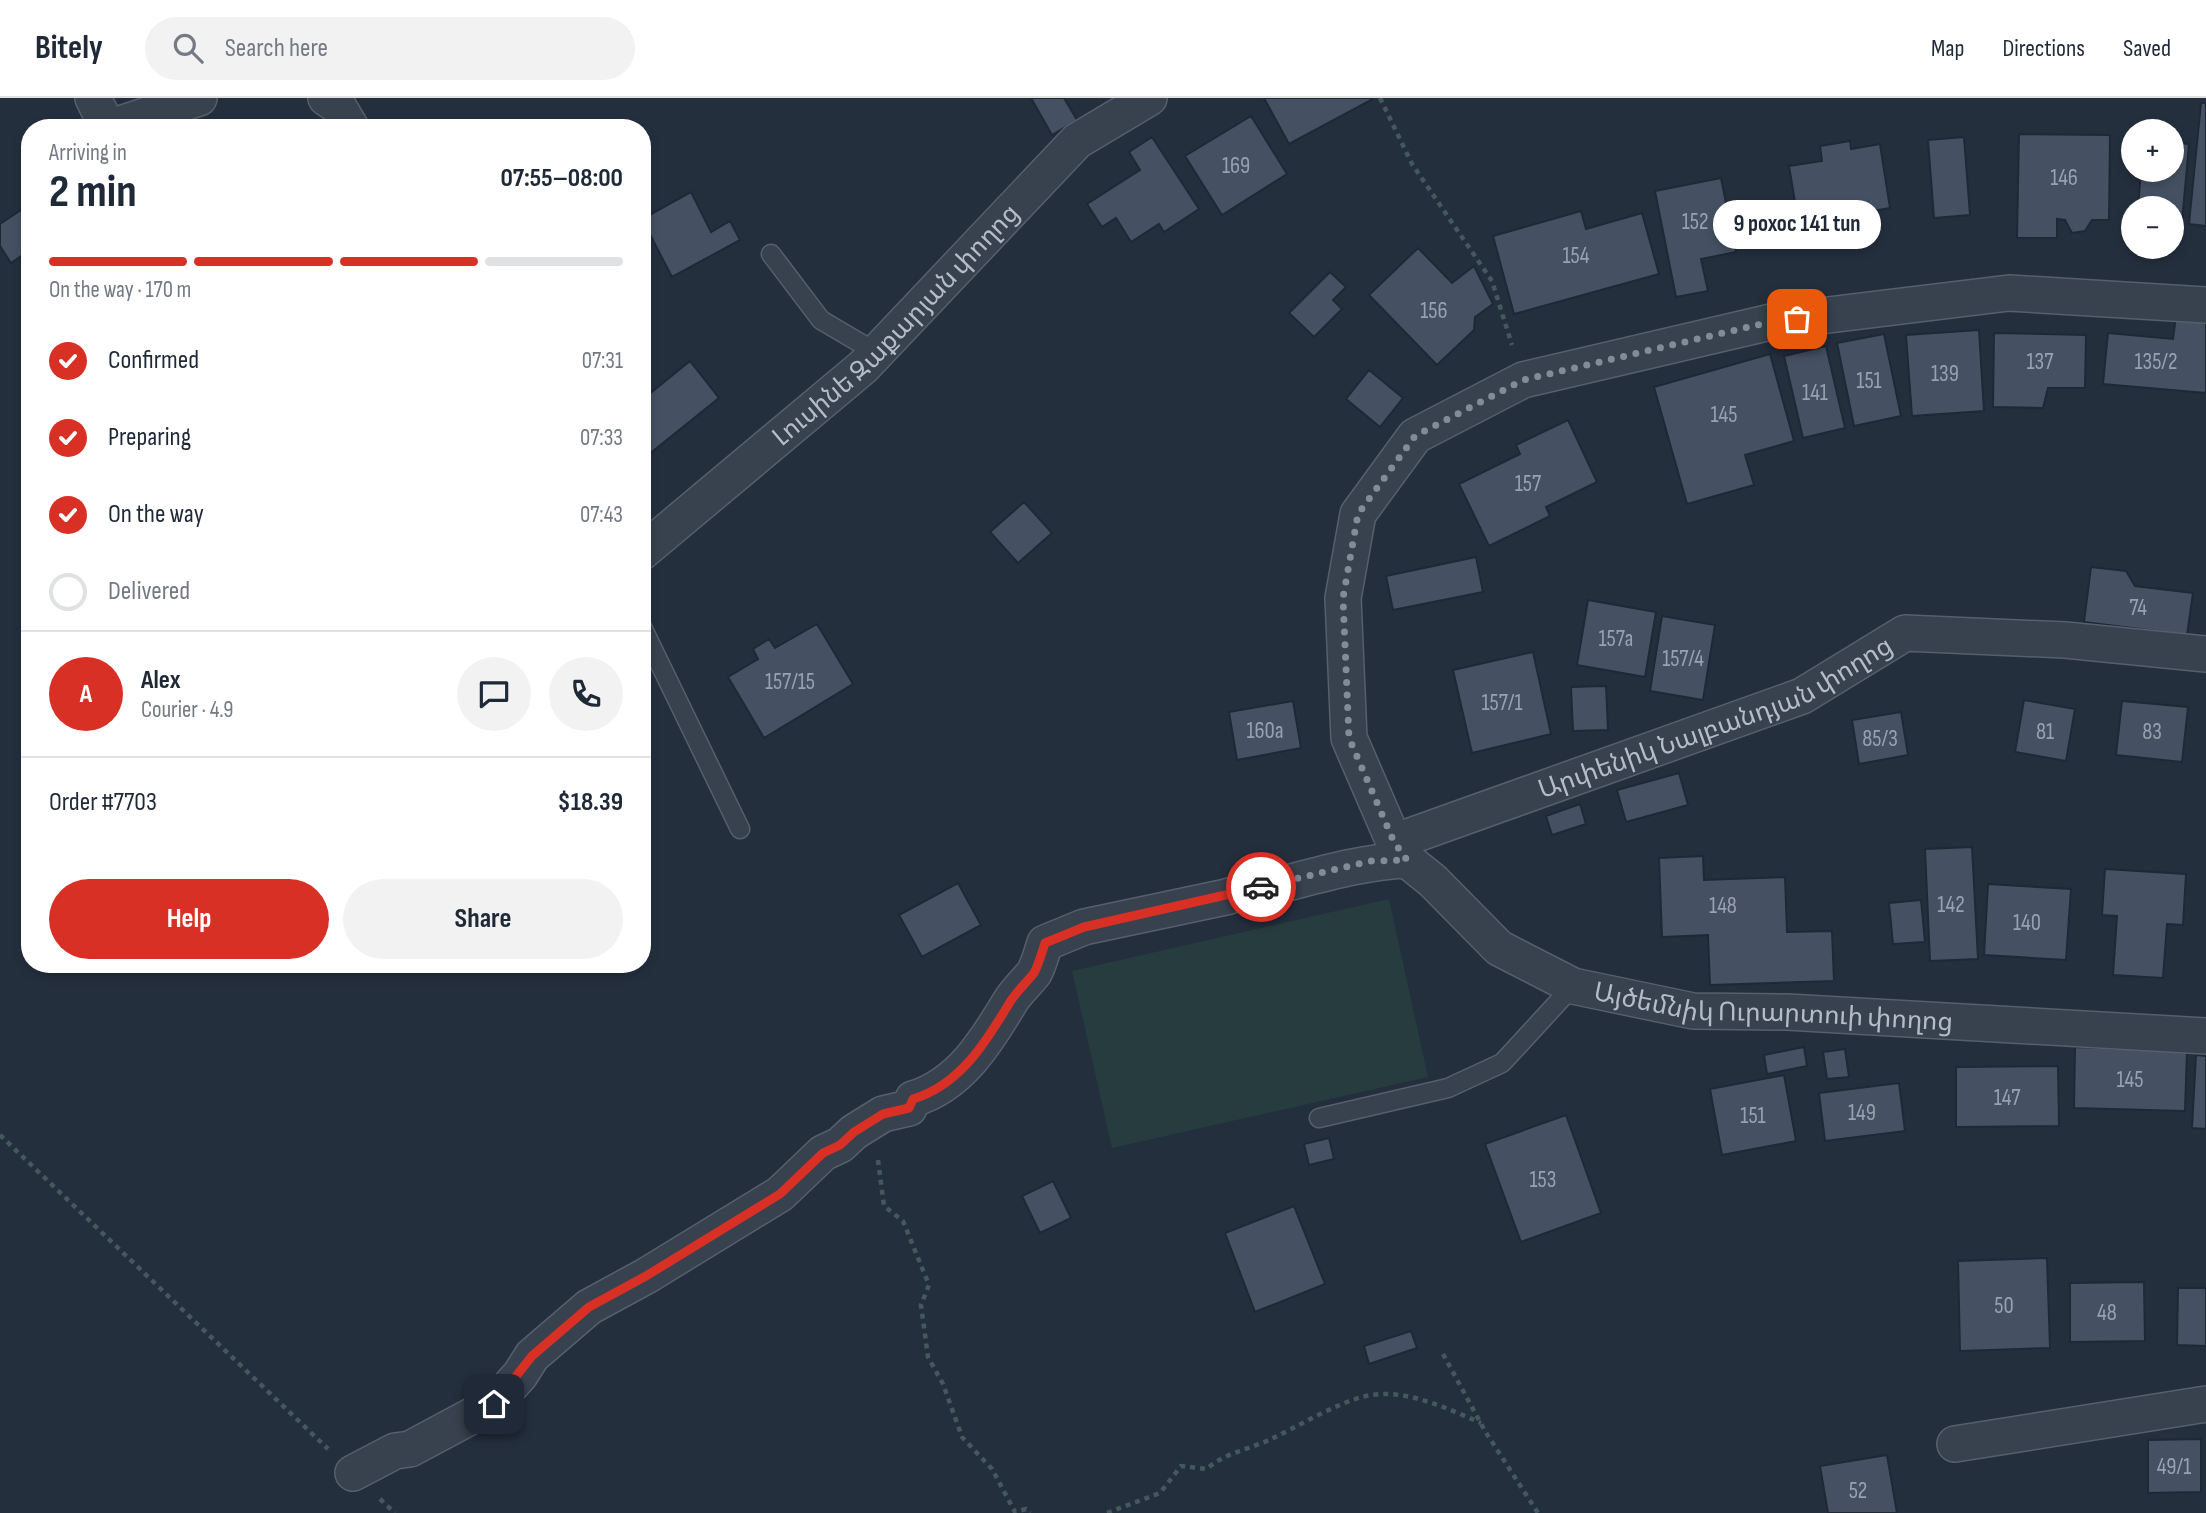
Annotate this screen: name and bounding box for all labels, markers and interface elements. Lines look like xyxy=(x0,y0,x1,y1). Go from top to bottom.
search box xyxy=(145,17,635,80)
text: Bitely xyxy=(35,28,103,68)
icon: search xyxy=(169,29,207,67)
text: Search here xyxy=(225,33,328,64)
text: Map xyxy=(1931,34,1964,63)
text: Directions xyxy=(2002,34,2085,63)
text: Saved xyxy=(2123,34,2171,63)
map controls xyxy=(2121,119,2184,259)
button: + xyxy=(2121,119,2184,182)
text: Arriving in xyxy=(49,139,127,167)
house number: 169 xyxy=(1222,152,1250,180)
text: 07:55–08:00 xyxy=(500,163,623,194)
house number: 146 xyxy=(2050,164,2078,192)
text: 2 min xyxy=(49,165,137,220)
button: − xyxy=(2121,196,2184,259)
street label: Լուսինե Զաքարյան փողոց xyxy=(767,198,1026,453)
callout: 9 poxoc 141 tun xyxy=(1713,200,1881,249)
house number: 152 xyxy=(1682,208,1708,236)
text: 9 poxoc 141 tun xyxy=(1733,210,1861,238)
house number: 154 xyxy=(1563,242,1590,270)
text: On the way · 170 m xyxy=(49,276,191,304)
pin xyxy=(1767,289,1827,349)
house number: 156 xyxy=(1420,297,1448,325)
icon: bag xyxy=(1778,300,1816,338)
icon: check xyxy=(49,342,87,380)
text: Confirmed xyxy=(108,345,199,376)
text: 07:31 xyxy=(582,347,623,375)
house number: 137 xyxy=(2027,348,2053,376)
house number: 135/2 xyxy=(2134,348,2178,376)
house number: 139 xyxy=(1931,360,1959,388)
house number: 151 xyxy=(1856,367,1882,395)
house number: 141 xyxy=(1802,379,1828,407)
house number: 145 xyxy=(1711,401,1737,429)
icon: check xyxy=(49,419,87,457)
text: Preparing xyxy=(108,422,191,453)
text: 07:33 xyxy=(580,424,623,452)
house number: 157 xyxy=(1515,470,1541,498)
icon: check xyxy=(49,496,87,534)
text: On the way xyxy=(108,499,204,530)
text: 07:43 xyxy=(580,501,623,529)
text: Delivered xyxy=(108,576,190,607)
house number: 74 xyxy=(2129,594,2147,622)
house number: 157a xyxy=(1599,625,1633,653)
street label: Արփենիկ Նալբանդյան փողոց xyxy=(1534,630,1899,806)
house number: 157/4 xyxy=(1662,645,1704,673)
button: chat xyxy=(457,657,531,731)
button: phone xyxy=(549,657,623,731)
text: Alex xyxy=(141,665,181,696)
house number: 157/15 xyxy=(765,668,815,696)
text: A xyxy=(80,679,92,710)
house number: 157/1 xyxy=(1482,689,1522,717)
text: Courier · 4.9 xyxy=(141,696,233,724)
house number: 160a xyxy=(1246,717,1284,745)
house number: 81 xyxy=(2036,718,2054,746)
house number: 83 xyxy=(2142,718,2162,746)
house number: 85/3 xyxy=(1862,725,1898,753)
text: Order #7703 xyxy=(49,787,157,818)
text: $18.39 xyxy=(557,787,623,818)
courier xyxy=(1226,852,1296,922)
icon: car xyxy=(1242,868,1280,906)
button: Help xyxy=(49,879,329,959)
button: Share xyxy=(343,879,623,959)
house number: 142 xyxy=(1937,891,1965,919)
house number: 148 xyxy=(1709,892,1737,920)
house number: 140 xyxy=(2013,909,2041,937)
street label: Այծեմնիկ Ուրարտուի փողոց xyxy=(1591,977,1954,1038)
house number: 145 xyxy=(2117,1066,2143,1094)
house number: 147 xyxy=(1994,1084,2020,1112)
house number: 149 xyxy=(1848,1099,1876,1127)
house number: 151 xyxy=(1740,1102,1766,1130)
house number: 153 xyxy=(1530,1166,1556,1194)
house number: 50 xyxy=(1994,1292,2014,1320)
house number: 48 xyxy=(2097,1299,2117,1327)
pin xyxy=(464,1374,524,1434)
icon: home xyxy=(475,1385,513,1423)
house number: 49/1 xyxy=(2157,1453,2191,1481)
house number: 52 xyxy=(1849,1477,1867,1505)

